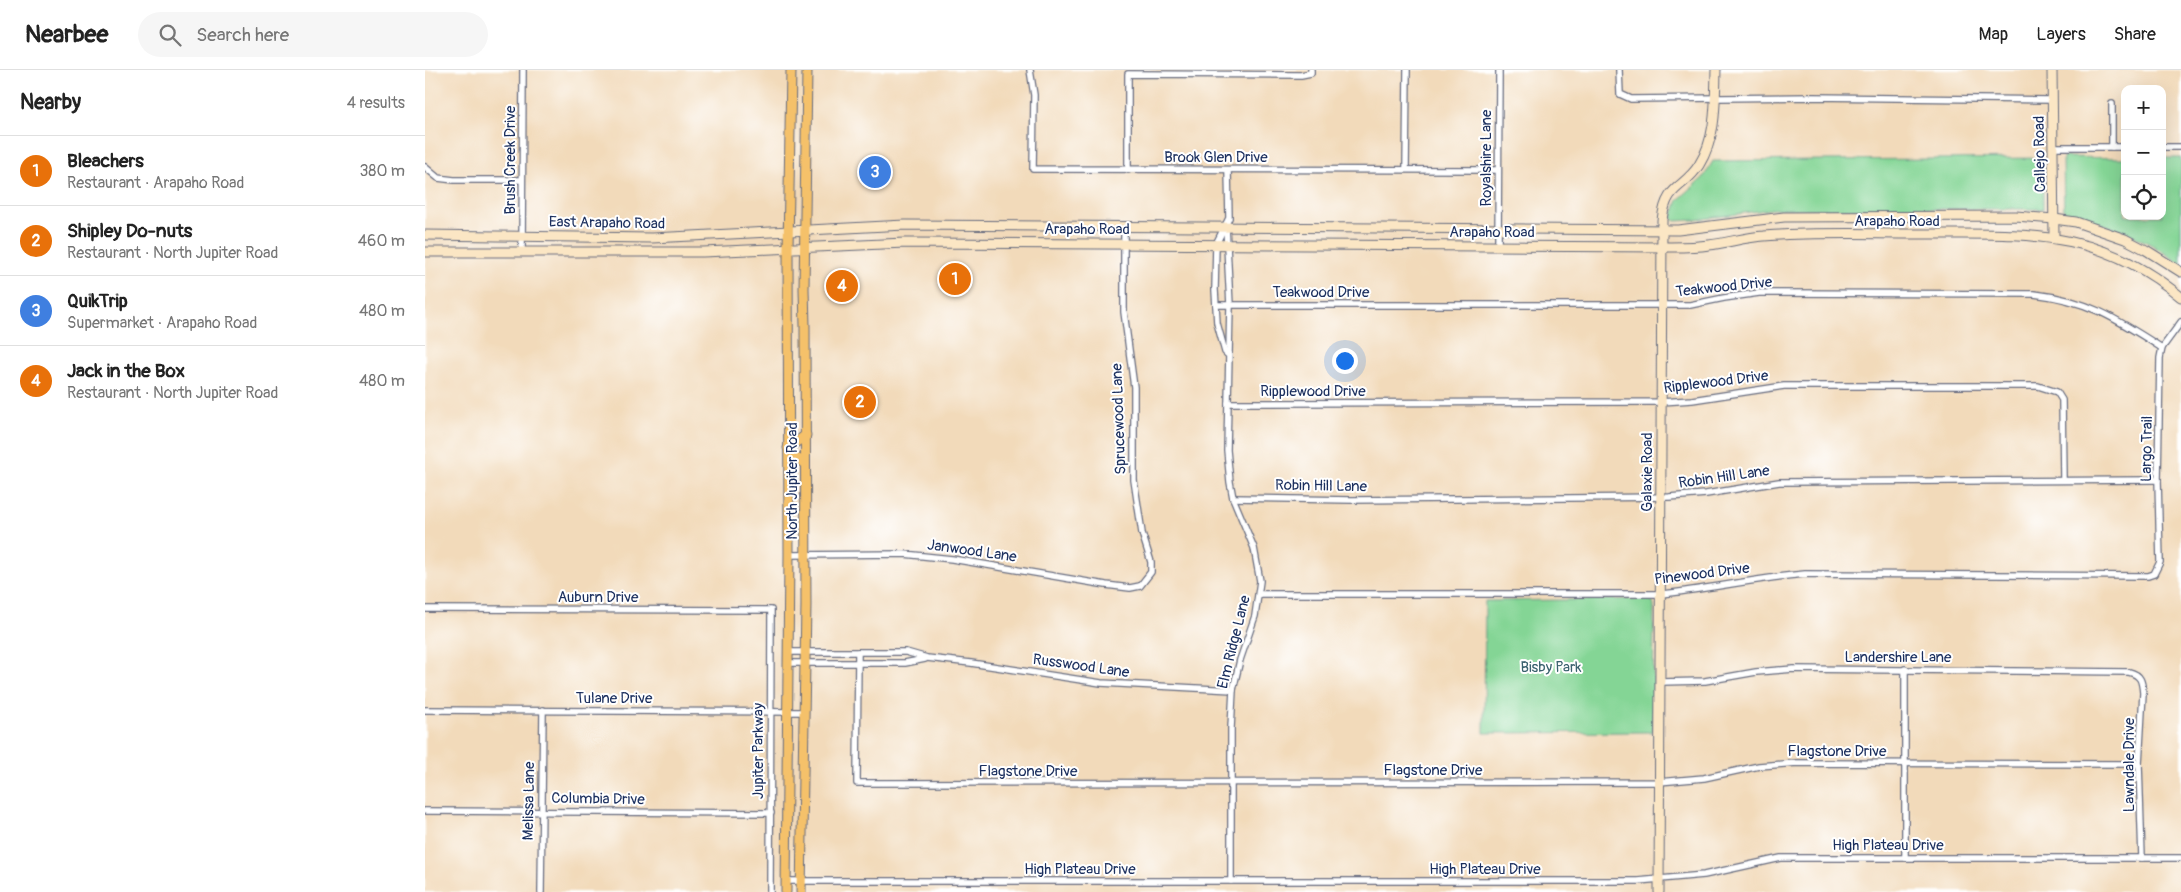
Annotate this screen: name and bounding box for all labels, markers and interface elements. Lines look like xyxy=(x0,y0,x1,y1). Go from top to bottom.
search box xyxy=(138,12,488,57)
text: Nearbee xyxy=(25,20,108,49)
icon: search xyxy=(156,21,184,49)
text: Search here xyxy=(196,23,289,47)
text: Map xyxy=(1979,23,2008,46)
text: Layers xyxy=(2036,23,2086,46)
text: Share xyxy=(2114,23,2156,46)
map controls xyxy=(2121,85,2166,220)
button: + xyxy=(2121,85,2166,130)
text: Nearby xyxy=(20,89,81,116)
text: 4 results xyxy=(347,93,405,113)
street label: Brush Creek Drive xyxy=(501,105,520,215)
street label: Royalshire Lane xyxy=(1477,109,1496,206)
street label: Callejo Road xyxy=(2030,116,2050,192)
button: − xyxy=(2121,130,2166,175)
street label: Brook Glen Drive xyxy=(1164,148,1268,167)
text: Bleachers xyxy=(67,149,144,173)
pin: 3 xyxy=(859,153,891,191)
text: 1 xyxy=(33,161,39,181)
text: 380 m xyxy=(359,161,405,181)
text: Restaurant · Arapaho Road xyxy=(67,173,244,193)
button: locate xyxy=(2121,175,2166,220)
street label: East Arapaho Road xyxy=(549,212,665,234)
street label: Arapaho Road xyxy=(1854,212,1940,231)
text: Shipley Do-nuts xyxy=(67,219,192,243)
street label: Arapaho Road xyxy=(1044,220,1130,239)
street label: Arapaho Road xyxy=(1449,223,1535,242)
text: 2 xyxy=(32,231,40,251)
text: 460 m xyxy=(358,231,405,251)
text: Restaurant · North Jupiter Road xyxy=(67,243,278,263)
pin: 1 xyxy=(939,260,971,298)
pin: 4 xyxy=(826,267,858,305)
street label: Teakwood Drive xyxy=(1675,272,1774,302)
street label: Teakwood Drive xyxy=(1273,283,1370,302)
text: QuikTrip xyxy=(67,289,128,313)
text: 3 xyxy=(32,301,40,321)
text: 480 m xyxy=(359,301,405,321)
text: Supermarket · Arapaho Road xyxy=(67,313,257,333)
your location xyxy=(1332,348,1358,374)
text: Jack in the Box xyxy=(67,359,185,383)
street label: Sprucewood Lane xyxy=(1108,362,1130,475)
street label: Ripplewood Drive xyxy=(1663,366,1770,398)
text: 4 xyxy=(31,371,41,391)
text: 480 m xyxy=(359,371,405,391)
street label: Ripplewood Drive xyxy=(1260,382,1366,401)
text: Restaurant · North Jupiter Road xyxy=(67,383,278,403)
pin: 2 xyxy=(844,383,876,421)
street label: Largo Trail xyxy=(2137,416,2157,482)
street label: North Jupiter Road xyxy=(783,422,802,540)
street label: Galaxie Road xyxy=(1638,432,1657,512)
street label: Robin Hill Lane xyxy=(1677,461,1771,493)
street label: Robin Hill Lane xyxy=(1275,476,1368,496)
street label: Janwood Lane xyxy=(926,535,1018,567)
street label: Pinewood Drive xyxy=(1653,559,1751,589)
street label: Auburn Drive xyxy=(558,588,639,607)
street label: Elm Ridge Lane xyxy=(1213,593,1255,691)
street label: Landershire Lane xyxy=(1845,648,1952,667)
street label: Russwood Lane xyxy=(1031,650,1131,682)
park label: Bisby Park xyxy=(1520,658,1582,677)
street label: Tulane Drive xyxy=(576,689,653,708)
street label: Jupiter Parkway xyxy=(749,702,768,799)
street label: Lawndale Drive xyxy=(2120,717,2139,812)
street label: Flagstone Drive xyxy=(1788,742,1887,761)
street label: Melissa Lane xyxy=(519,761,539,841)
street label: Flagstone Drive xyxy=(1384,761,1483,780)
street label: Flagstone Drive xyxy=(979,762,1078,781)
street label: Columbia Drive xyxy=(551,789,646,809)
street label: High Plateau Drive xyxy=(1832,836,1944,855)
street label: High Plateau Drive xyxy=(1024,860,1136,879)
street label: High Plateau Drive xyxy=(1429,860,1541,879)

